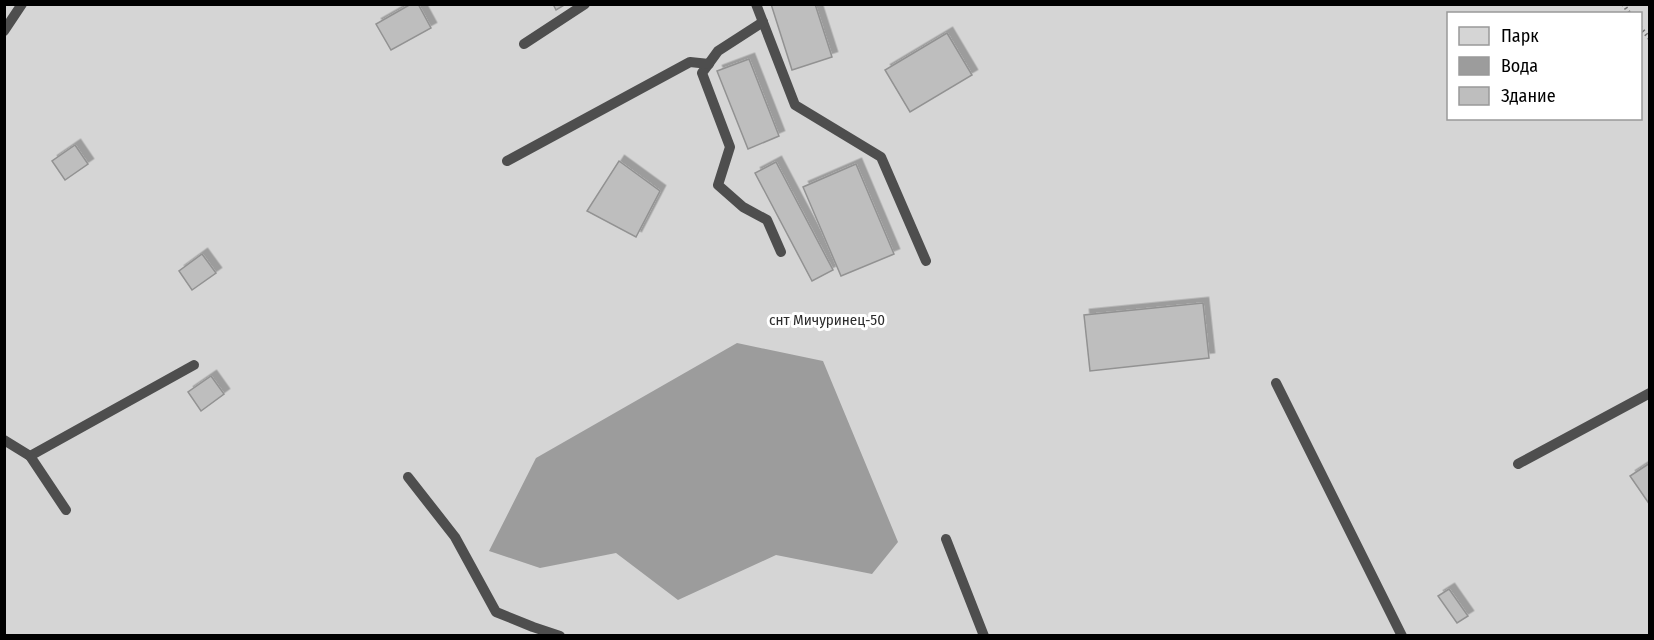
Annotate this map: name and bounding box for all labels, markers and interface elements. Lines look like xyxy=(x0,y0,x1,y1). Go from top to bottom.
legend xyxy=(1447,12,1642,120)
text: Парк xyxy=(1501,25,1539,47)
text: Вода xyxy=(1501,55,1538,77)
text: Здание xyxy=(1501,85,1556,107)
park label: снт Мичуринец-50 xyxy=(769,311,885,329)

